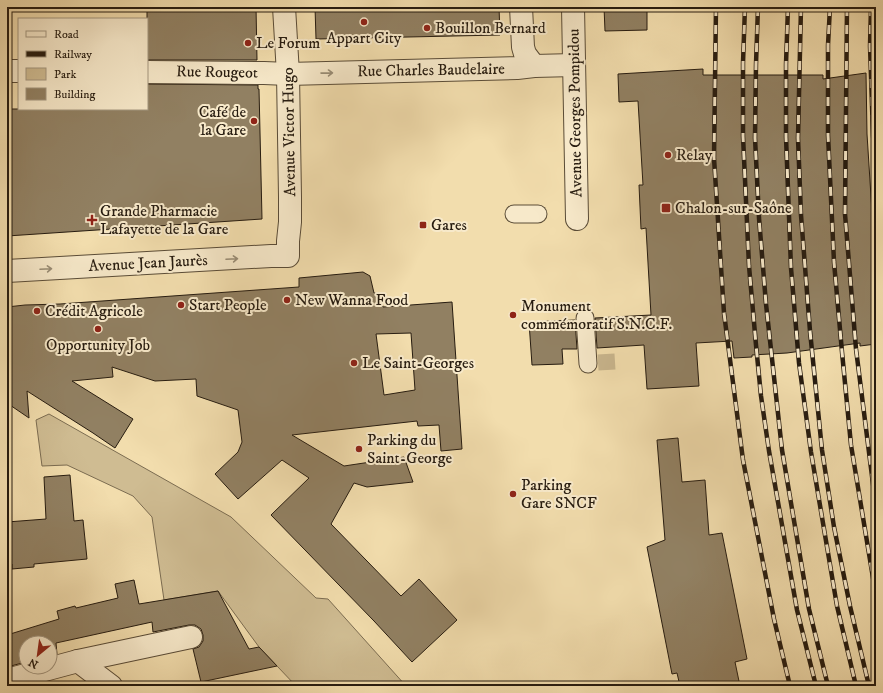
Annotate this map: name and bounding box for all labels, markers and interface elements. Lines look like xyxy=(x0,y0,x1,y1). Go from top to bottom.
marker: Appart City xyxy=(359,17,369,27)
legend xyxy=(18,18,148,110)
place label: Bouillon Bernard xyxy=(435,18,546,38)
marker: Bouillon Bernard xyxy=(422,23,432,33)
text: Road xyxy=(54,27,79,42)
place label: Appart City xyxy=(327,28,402,48)
street label: Avenue Georges Pompidou xyxy=(564,28,586,198)
place label: Le Forum xyxy=(256,33,320,53)
marker: Le Forum xyxy=(243,38,253,48)
text: Railway xyxy=(54,47,92,62)
street label: Rue Charles Baudelaire xyxy=(357,59,505,81)
street label: Rue Rougeot xyxy=(176,61,258,83)
text: Park xyxy=(54,67,76,82)
street label: Avenue Victor Hugo xyxy=(278,67,300,197)
one-way arrow xyxy=(320,69,333,77)
text: Building xyxy=(54,87,95,102)
place label: Café de la Gare xyxy=(199,102,246,140)
marker: Café de la Gare xyxy=(249,116,259,126)
place label: Relay xyxy=(676,145,713,165)
marker: Relay xyxy=(663,150,673,160)
place label: Chalon-sur-Saône xyxy=(675,198,792,218)
place label: Grande Pharmacie Lafayette de la Gare xyxy=(100,201,229,239)
marker: Chalon-sur-Saône xyxy=(660,202,672,214)
marker: Grande Pharmacie Lafayette de la Gare xyxy=(87,215,97,225)
place label: Gares xyxy=(431,215,467,235)
marker: Gares xyxy=(418,220,428,230)
street label: Avenue Jean Jaurès xyxy=(88,250,208,276)
one-way arrow xyxy=(225,255,238,262)
one-way arrow xyxy=(39,265,52,272)
place label: New Wanna Food xyxy=(295,290,408,310)
place label: Start People xyxy=(189,295,267,315)
marker: New Wanna Food xyxy=(282,295,292,305)
place label: Monument commémoratif S.N.C.F. xyxy=(521,296,673,334)
marker: Start People xyxy=(176,300,186,310)
place label: Crédit Agricole xyxy=(45,301,143,321)
marker: Crédit Agricole xyxy=(32,306,42,316)
marker: Monument commémoratif S.N.C.F. xyxy=(508,310,518,320)
marker: Opportunity Job xyxy=(93,324,103,334)
place label: Opportunity Job xyxy=(46,335,150,355)
place label: Le Saint-Georges xyxy=(362,353,474,373)
marker: Le Saint-Georges xyxy=(349,358,359,368)
place label: Parking du Saint-George xyxy=(367,430,452,468)
marker: Parking du Saint-George xyxy=(354,444,364,454)
place label: Parking Gare SNCF xyxy=(521,475,597,513)
marker: Parking Gare SNCF xyxy=(508,489,518,499)
north arrow xyxy=(18,635,58,675)
text: N xyxy=(26,655,41,671)

